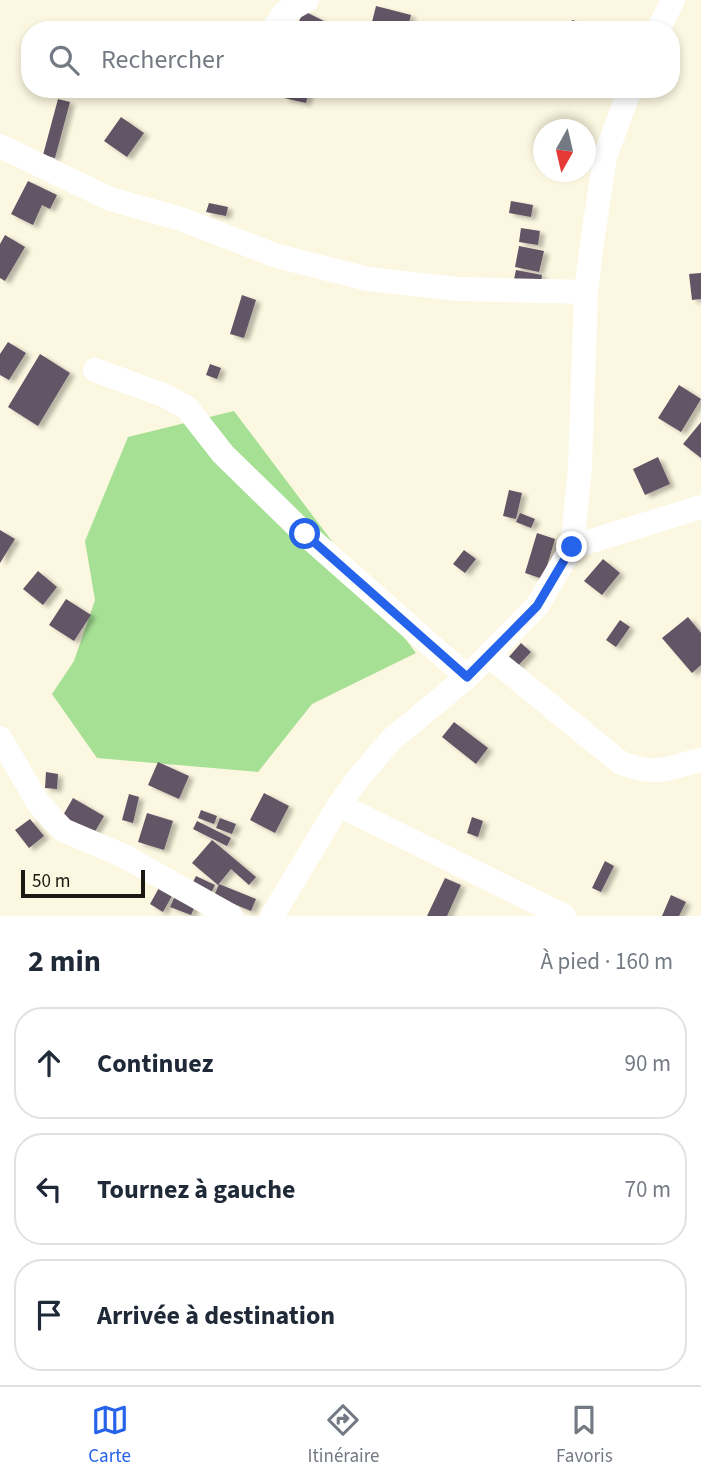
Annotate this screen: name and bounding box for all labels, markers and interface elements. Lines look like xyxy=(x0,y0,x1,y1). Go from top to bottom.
search box xyxy=(21,21,680,98)
icon: search xyxy=(45,41,83,79)
text: Rechercher xyxy=(101,41,224,78)
north arrow xyxy=(533,119,596,182)
route start xyxy=(289,518,320,549)
route end xyxy=(556,531,587,562)
scale bar xyxy=(21,867,145,899)
text: 50 m xyxy=(32,868,70,895)
text: 2 min xyxy=(28,940,101,983)
text: À pied · 160 m xyxy=(540,945,673,978)
icon: ahead xyxy=(30,1044,68,1082)
text: Continuez xyxy=(97,1045,213,1082)
text: 90 m xyxy=(624,1047,671,1080)
icon: left xyxy=(30,1170,68,1208)
text: Tournez à gauche xyxy=(97,1171,296,1208)
text: 70 m xyxy=(624,1173,671,1206)
icon: arrive xyxy=(30,1296,68,1334)
text: Arrivée à destination xyxy=(97,1297,335,1334)
tab: Carte xyxy=(88,1401,131,1470)
tab: Itinéraire xyxy=(307,1401,380,1470)
tab: Favoris xyxy=(556,1401,613,1470)

